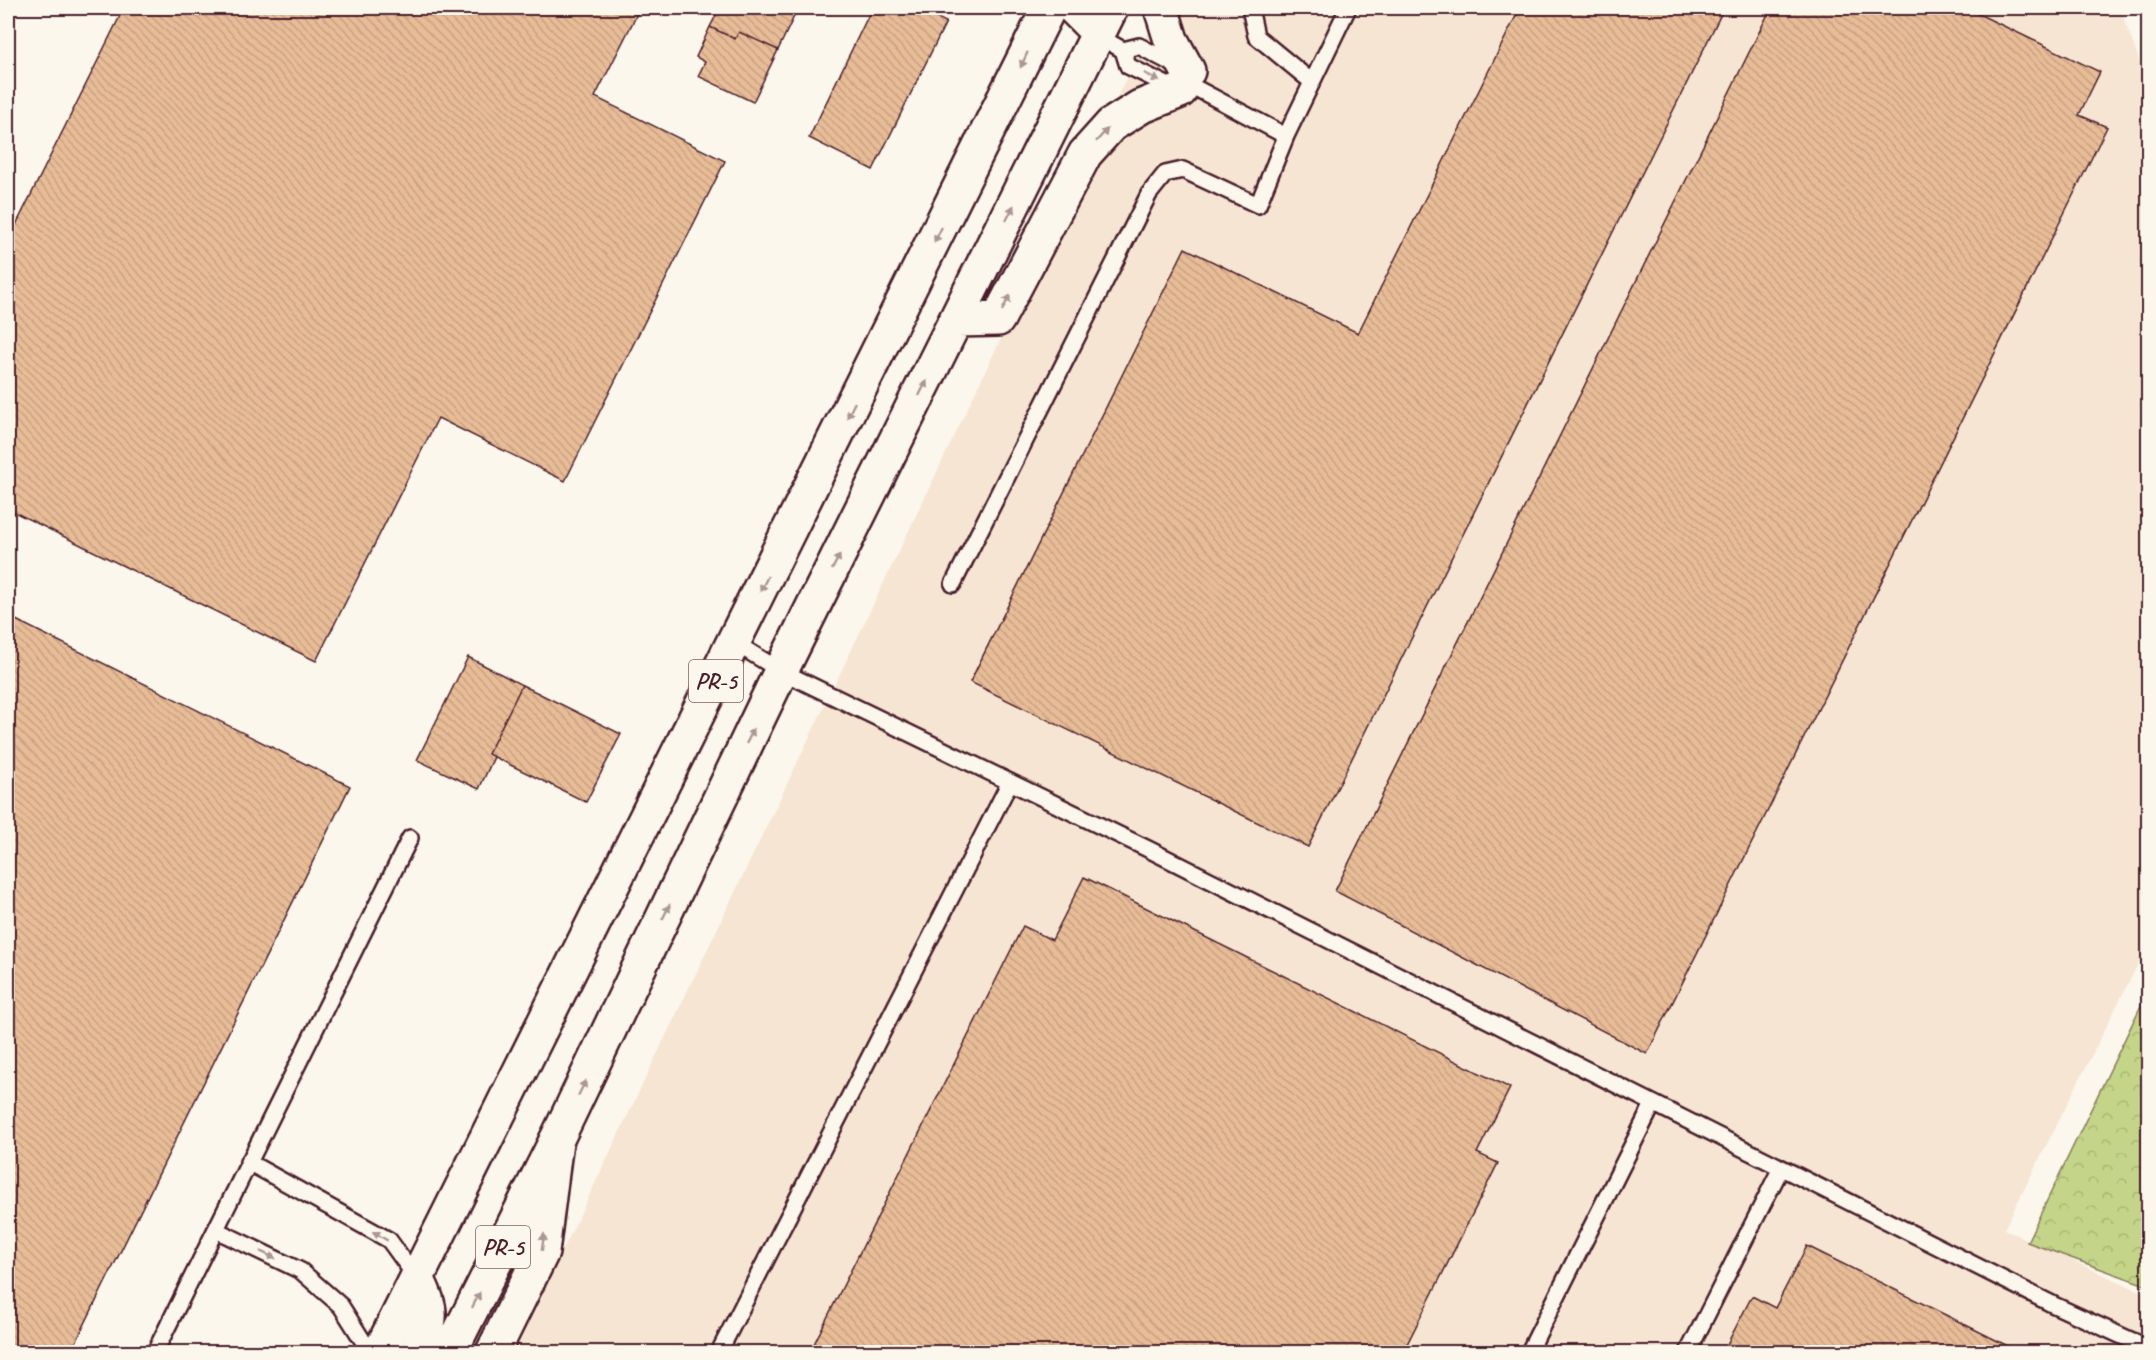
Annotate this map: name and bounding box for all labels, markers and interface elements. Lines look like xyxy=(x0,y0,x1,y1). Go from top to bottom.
one-way arrow xyxy=(1020,52,1029,69)
one-way arrow xyxy=(1143,73,1160,82)
one-way arrow xyxy=(1095,127,1109,142)
one-way arrow xyxy=(1005,205,1014,222)
one-way arrow xyxy=(933,227,942,244)
one-way arrow xyxy=(1001,295,1011,312)
one-way arrow xyxy=(918,379,928,396)
one-way arrow xyxy=(846,401,855,418)
one-way arrow xyxy=(831,554,840,571)
one-way arrow xyxy=(759,576,769,593)
road number: PR-5 xyxy=(689,660,743,702)
one-way arrow xyxy=(745,728,754,745)
one-way arrow xyxy=(661,904,670,921)
one-way arrow xyxy=(577,1080,586,1097)
road number: PR-5 xyxy=(476,1226,530,1268)
one-way arrow xyxy=(372,1230,388,1241)
one-way arrow xyxy=(538,1233,547,1252)
one-way arrow xyxy=(260,1250,277,1259)
one-way arrow xyxy=(472,1292,481,1309)

